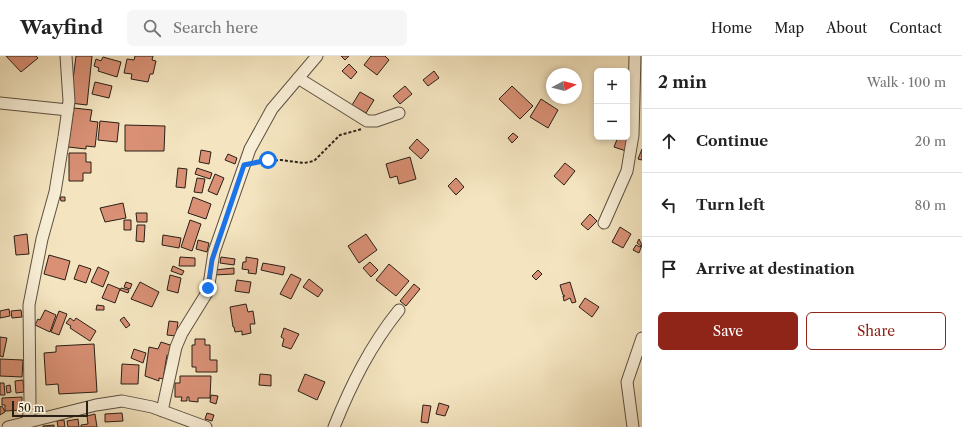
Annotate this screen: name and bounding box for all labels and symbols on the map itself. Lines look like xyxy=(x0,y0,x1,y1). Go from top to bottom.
north arrow xyxy=(546,68,582,104)
route start xyxy=(259,151,277,169)
route end xyxy=(199,279,217,297)
scale bar xyxy=(12,399,88,418)

